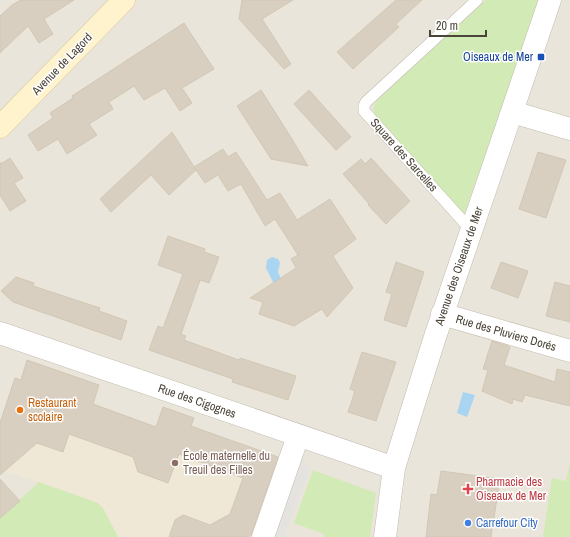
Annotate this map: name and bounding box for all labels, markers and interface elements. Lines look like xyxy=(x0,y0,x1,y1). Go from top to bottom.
scale bar xyxy=(430,12,486,38)
text: 20 m xyxy=(436,18,458,34)
street label: Avenue de Lagord xyxy=(28,30,96,99)
place label: Oiseaux de Mer xyxy=(463,49,534,65)
marker: Oiseaux de Mer xyxy=(536,52,546,62)
street label: Square des Sarcelles xyxy=(367,115,441,195)
street label: Avenue des Oiseaux de Mer xyxy=(431,204,487,328)
street label: Rue des Pluviers Dorés xyxy=(454,311,558,355)
street label: Rue des Cigognes xyxy=(156,380,238,422)
place label: Restaurant scolaire xyxy=(28,395,76,425)
marker: Restaurant scolaire xyxy=(15,405,25,415)
place label: École maternelle du Treuil des Filles xyxy=(183,448,270,478)
marker: École maternelle du Treuil des Filles xyxy=(170,458,180,468)
place label: Pharmacie des Oiseaux de Mer xyxy=(476,474,547,504)
marker: Pharmacie des Oiseaux de Mer xyxy=(463,484,473,494)
place label: Carrefour City xyxy=(476,515,538,531)
marker: Carrefour City xyxy=(463,518,473,528)

